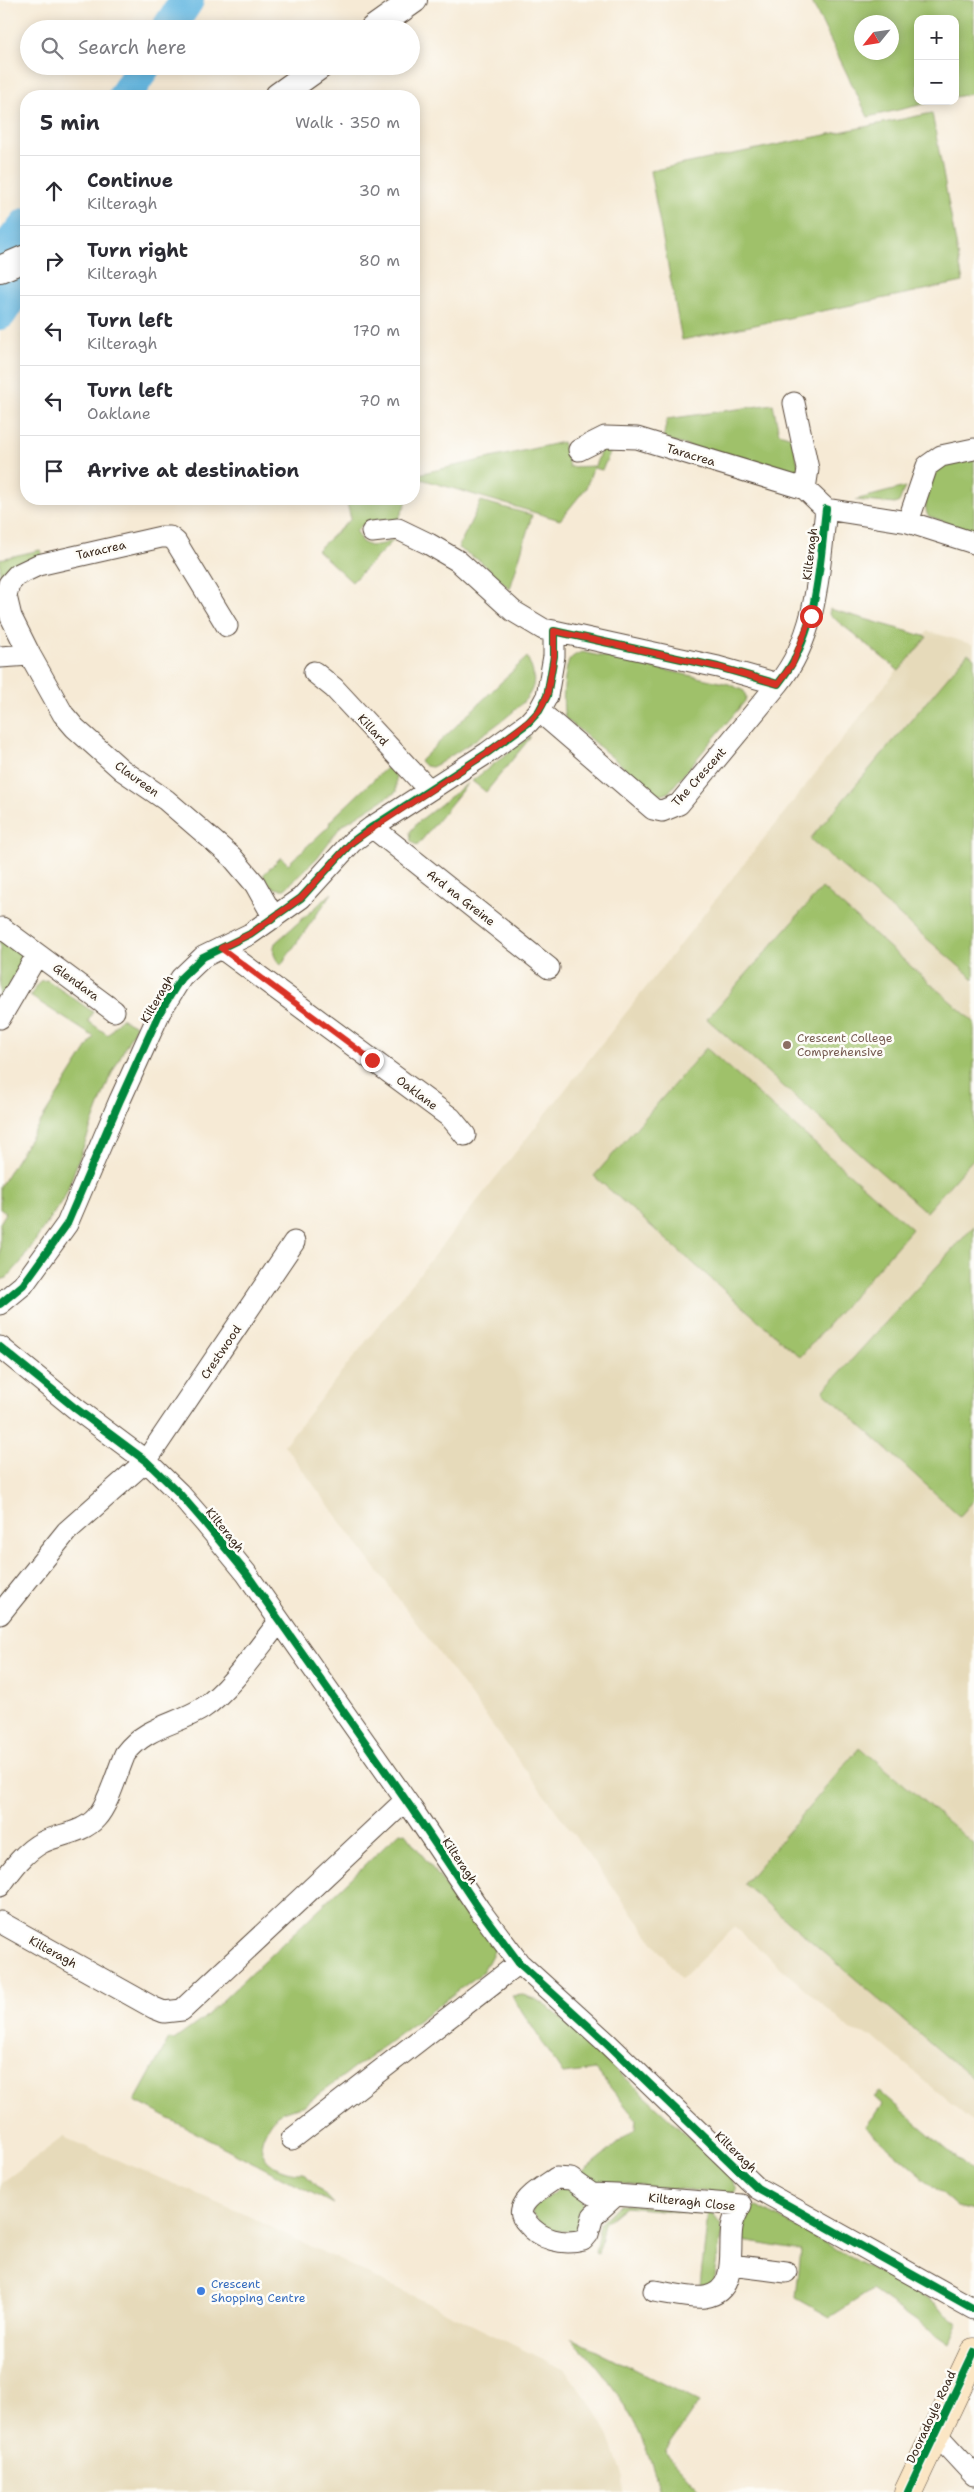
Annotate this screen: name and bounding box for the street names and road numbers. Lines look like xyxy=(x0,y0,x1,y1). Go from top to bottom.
street label: Taracrea xyxy=(665,440,718,470)
street label: Kilteragh xyxy=(799,527,821,581)
street label: Taracrea xyxy=(75,536,128,563)
street label: Killard xyxy=(354,711,392,750)
street label: The Crescent xyxy=(668,744,730,810)
street label: Claureen xyxy=(112,758,162,800)
street label: Ard na Greine xyxy=(424,866,499,930)
street label: Glendara xyxy=(50,960,103,1005)
street label: Kilteragh xyxy=(137,972,177,1026)
street label: Oaklane xyxy=(393,1072,441,1114)
street label: Crestwood xyxy=(197,1322,245,1382)
street label: Kilteragh xyxy=(202,1504,248,1556)
street label: Kilteragh xyxy=(439,1835,481,1887)
street label: Kilteragh xyxy=(26,1932,80,1972)
street label: Kilteragh xyxy=(711,2128,761,2176)
street label: Kilteragh Close xyxy=(648,2189,736,2215)
street label: Dooradoyle Road xyxy=(903,2368,960,2466)

